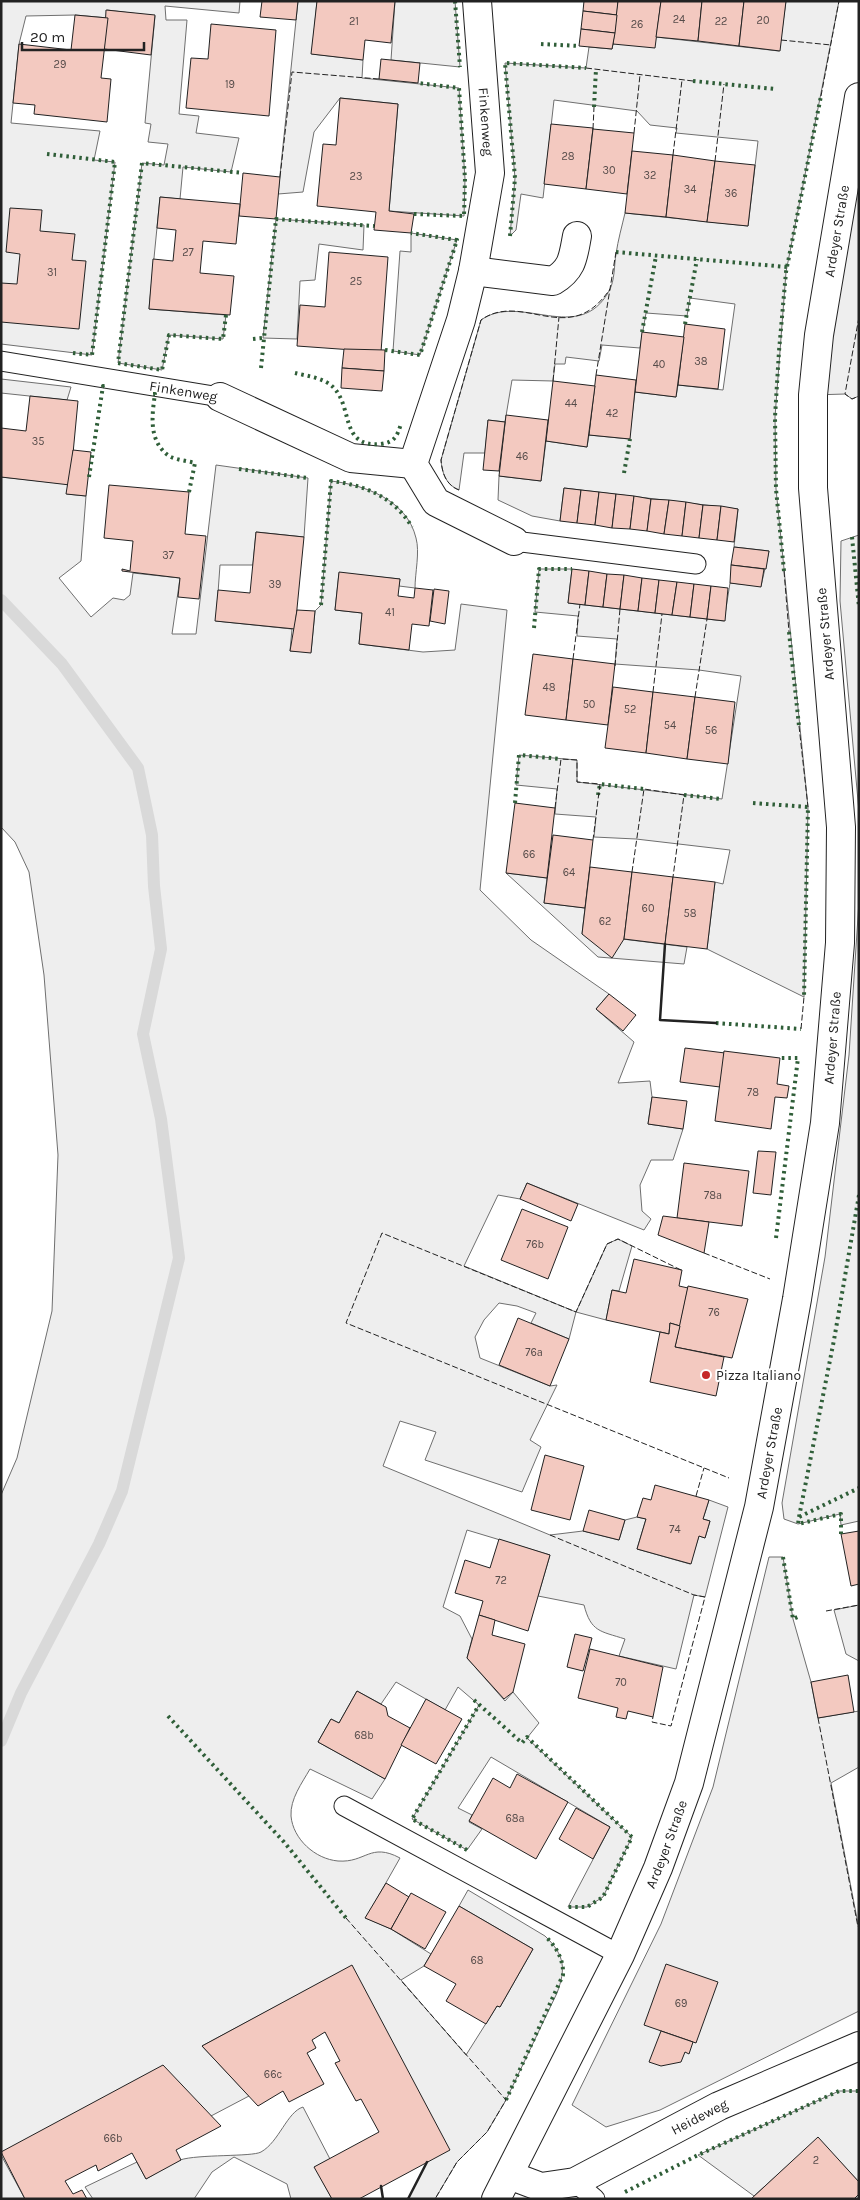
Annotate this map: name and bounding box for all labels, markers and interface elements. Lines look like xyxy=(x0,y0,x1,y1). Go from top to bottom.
house number: 24 xyxy=(673,13,685,26)
house number: 20 xyxy=(757,14,769,27)
house number: 21 xyxy=(349,15,359,28)
house number: 22 xyxy=(715,15,727,28)
house number: 26 xyxy=(631,18,643,31)
scale bar xyxy=(22,20,145,52)
text: 20 m xyxy=(30,28,65,46)
house number: 29 xyxy=(54,58,66,71)
house number: 19 xyxy=(225,78,235,91)
street label: Finkenweg xyxy=(475,87,497,157)
house number: 28 xyxy=(561,150,575,163)
house number: 30 xyxy=(602,164,616,177)
house number: 32 xyxy=(644,169,656,182)
house number: 23 xyxy=(350,170,362,183)
house number: 34 xyxy=(684,183,696,196)
street label: Ardeyer Straße xyxy=(821,184,853,278)
house number: 36 xyxy=(725,187,737,200)
house number: 27 xyxy=(182,246,194,259)
house number: 31 xyxy=(47,266,57,279)
house number: 25 xyxy=(350,275,362,288)
house number: 38 xyxy=(694,355,708,368)
house number: 40 xyxy=(653,358,665,371)
street label: Finkenweg xyxy=(148,378,219,405)
house number: 44 xyxy=(565,397,577,410)
house number: 42 xyxy=(606,407,618,420)
house number: 35 xyxy=(32,435,44,448)
house number: 46 xyxy=(516,450,528,463)
house number: 37 xyxy=(162,549,174,562)
house number: 39 xyxy=(269,578,281,591)
street label: Ardeyer Straße xyxy=(813,587,838,681)
house number: 41 xyxy=(385,606,395,619)
house number: 48 xyxy=(543,681,556,694)
house number: 50 xyxy=(583,698,595,711)
house number: 52 xyxy=(624,703,636,716)
house number: 54 xyxy=(664,719,676,732)
house number: 56 xyxy=(705,724,717,737)
house number: 66 xyxy=(523,848,535,861)
house number: 64 xyxy=(563,866,575,879)
house number: 60 xyxy=(642,902,654,915)
house number: 58 xyxy=(684,907,697,920)
house number: 62 xyxy=(599,915,611,928)
street label: Ardeyer Straße xyxy=(820,991,845,1085)
house number: 78 xyxy=(747,1086,759,1099)
house number: 78a xyxy=(704,1189,722,1202)
house number: 76b xyxy=(526,1238,544,1251)
house number: 76 xyxy=(708,1306,720,1319)
house number: 76a xyxy=(525,1346,543,1359)
place label: Pizza Italiano xyxy=(716,1367,801,1384)
marker: Pizza Italiano xyxy=(700,1369,712,1381)
street label: Ardeyer Straße xyxy=(753,1406,786,1500)
house number: 74 xyxy=(669,1523,681,1536)
house number: 72 xyxy=(495,1574,507,1587)
house number: 70 xyxy=(615,1676,627,1689)
house number: 68b xyxy=(354,1729,374,1742)
street label: Ardeyer Straße xyxy=(642,1798,691,1891)
house number: 68a xyxy=(505,1812,525,1825)
house number: 68 xyxy=(470,1954,484,1967)
house number: 69 xyxy=(675,1997,687,2010)
house number: 66c xyxy=(264,2068,282,2081)
street label: Heideweg xyxy=(668,2095,730,2139)
house number: 66b xyxy=(103,2132,123,2145)
house number: 2 xyxy=(813,2154,819,2167)

